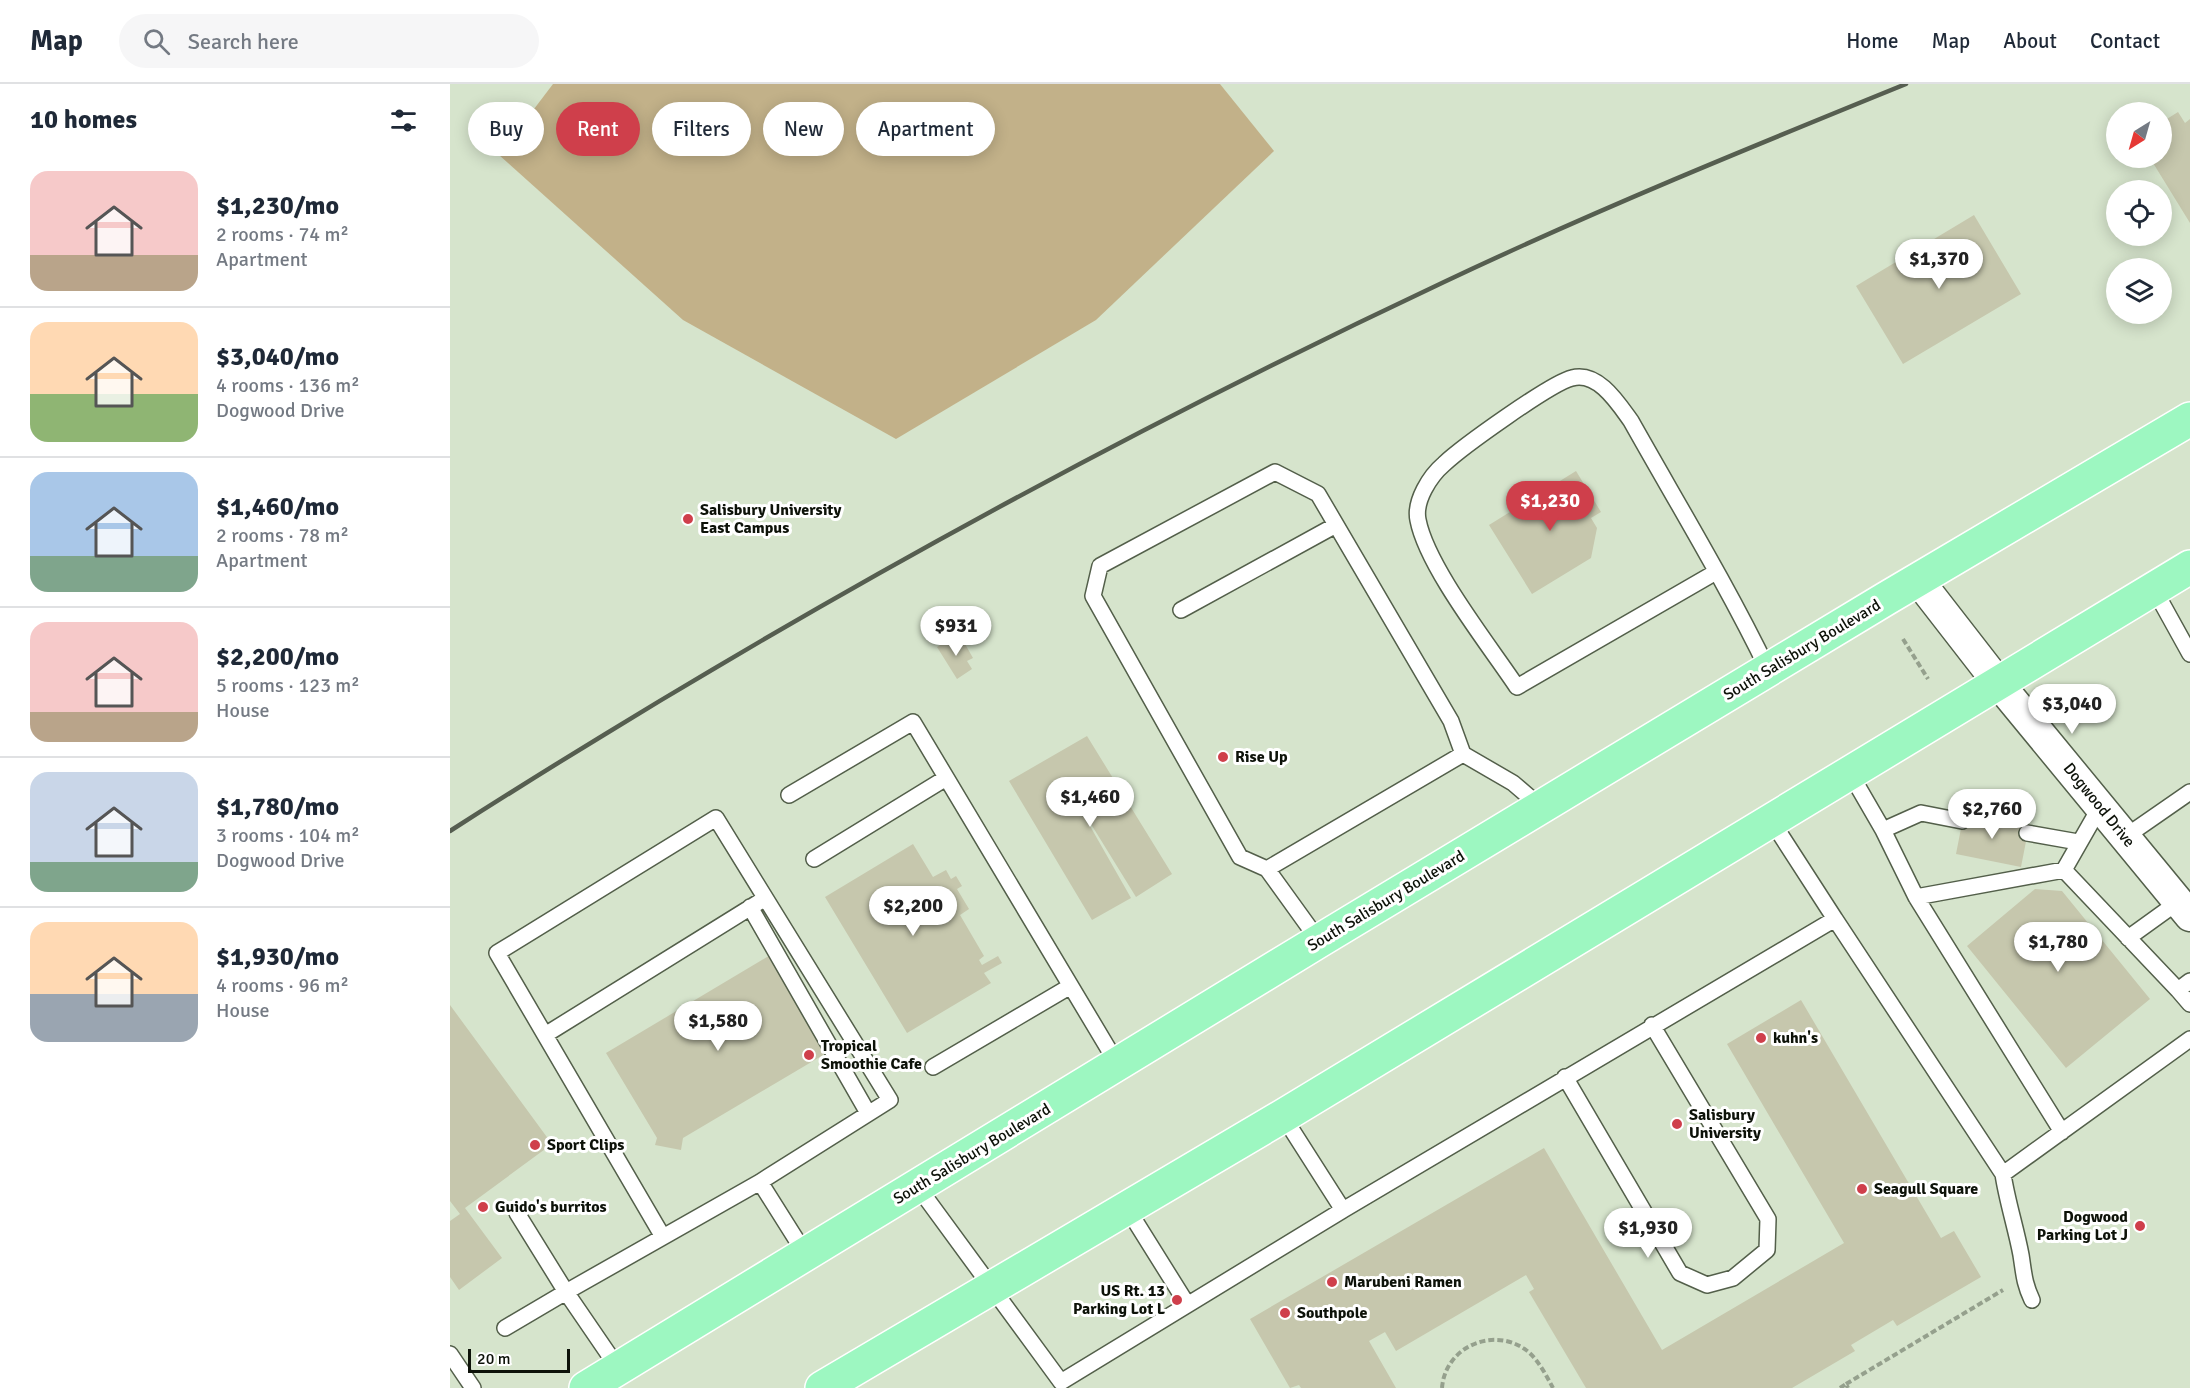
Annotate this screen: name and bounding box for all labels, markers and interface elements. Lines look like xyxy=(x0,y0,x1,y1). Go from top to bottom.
search box xyxy=(119,14,539,68)
text: Map xyxy=(30,24,83,58)
icon: search xyxy=(140,25,173,58)
text: Search here xyxy=(188,28,299,55)
text: Home xyxy=(1846,28,1899,54)
text: Map xyxy=(1932,28,1970,54)
text: About xyxy=(2003,28,2057,54)
text: Contact xyxy=(2090,28,2160,54)
chip: Buy xyxy=(468,102,544,156)
chip: Rent xyxy=(556,102,640,156)
chip: Filters xyxy=(652,102,751,156)
chip: New xyxy=(763,102,844,156)
chip: Apartment xyxy=(856,102,995,156)
north arrow xyxy=(2106,102,2172,168)
map controls xyxy=(2106,102,2172,324)
text: 10 homes xyxy=(30,104,137,136)
icon: filters xyxy=(387,104,420,137)
button: locate xyxy=(2106,180,2172,246)
text: $1,230/mo xyxy=(216,190,339,222)
icon: home xyxy=(78,195,150,267)
text: 2 rooms · 74 m² xyxy=(216,222,349,247)
pin: $1,370 xyxy=(1890,239,1988,290)
text: $1,370 xyxy=(1909,246,1969,271)
text: Apartment xyxy=(216,247,308,272)
button: layers xyxy=(2106,258,2172,324)
text: $3,040/mo xyxy=(216,341,339,373)
icon: home xyxy=(78,346,150,418)
text: 4 rooms · 136 m² xyxy=(216,373,360,398)
text: Dogwood Drive xyxy=(216,398,345,423)
pin: $1,230 xyxy=(1501,481,1599,532)
text: $1,230 xyxy=(1520,488,1580,513)
text: $1,460/mo xyxy=(216,491,339,523)
icon: home xyxy=(78,496,150,568)
place label: Salisbury University East Campus xyxy=(700,500,842,538)
marker: Salisbury University East Campus xyxy=(681,512,695,526)
text: 2 rooms · 78 m² xyxy=(216,523,349,548)
text: Apartment xyxy=(216,548,308,573)
street label: South Salisbury Boulevard xyxy=(1720,595,1884,705)
pin: $931 xyxy=(920,606,992,657)
text: $931 xyxy=(934,613,978,638)
text: $2,200/mo xyxy=(216,641,339,673)
icon: home xyxy=(78,646,150,718)
text: 5 rooms · 123 m² xyxy=(216,673,360,698)
pin: $3,040 xyxy=(2023,684,2121,735)
text: $3,040 xyxy=(2042,691,2102,716)
text: House xyxy=(216,698,270,723)
place label: Rise Up xyxy=(1235,747,1288,767)
marker: Rise Up xyxy=(1216,750,1230,764)
street label: Dogwood Drive xyxy=(2059,759,2139,851)
pin: $1,460 xyxy=(1041,777,1139,828)
text: $1,460 xyxy=(1060,784,1120,809)
pin: $2,760 xyxy=(1943,789,2041,840)
text: $1,780/mo xyxy=(216,791,339,823)
icon: home xyxy=(78,796,150,868)
text: $2,760 xyxy=(1962,796,2022,821)
text: 3 rooms · 104 m² xyxy=(216,823,360,848)
street label: South Salisbury Boulevard xyxy=(1304,846,1468,956)
text: Dogwood Drive xyxy=(216,848,345,873)
pin: $2,200 xyxy=(864,886,962,937)
text: $2,200 xyxy=(883,893,943,918)
pin: $1,780 xyxy=(2009,922,2107,973)
text: $1,780 xyxy=(2028,929,2088,954)
text: $1,930/mo xyxy=(216,941,339,973)
icon: home xyxy=(78,946,150,1018)
text: 4 rooms · 96 m² xyxy=(216,973,349,998)
text: House xyxy=(216,998,270,1023)
pin: $1,580 xyxy=(669,1001,767,1052)
text: $1,580 xyxy=(688,1008,748,1033)
place label: kuhn's xyxy=(1773,1028,1818,1048)
marker: kuhn's xyxy=(1754,1031,1768,1045)
place label: Tropical Smoothie Cafe xyxy=(821,1036,922,1074)
marker: Tropical Smoothie Cafe xyxy=(802,1048,816,1062)
street label: South Salisbury Boulevard xyxy=(890,1099,1054,1209)
place label: Salisbury University xyxy=(1689,1105,1761,1143)
marker: Salisbury University xyxy=(1670,1117,1684,1131)
place label: Sport Clips xyxy=(547,1135,624,1155)
marker: Sport Clips xyxy=(528,1138,542,1152)
place label: Seagull Square xyxy=(1874,1179,1978,1199)
marker: Seagull Square xyxy=(1855,1182,1869,1196)
place label: Guido's burritos xyxy=(495,1197,607,1217)
marker: Guido's burritos xyxy=(476,1200,490,1214)
place label: Dogwood Parking Lot J xyxy=(2037,1207,2128,1245)
pin: $1,930 xyxy=(1599,1208,1697,1259)
text: $1,930 xyxy=(1618,1215,1678,1240)
marker: Dogwood Parking Lot J xyxy=(2133,1219,2147,1233)
place label: Marubeni Ramen xyxy=(1344,1272,1462,1292)
marker: Marubeni Ramen xyxy=(1325,1275,1339,1289)
place label: US Rt. 13 Parking Lot L xyxy=(1073,1281,1166,1319)
marker: US Rt. 13 Parking Lot L xyxy=(1170,1293,1184,1307)
place label: Southpole xyxy=(1297,1303,1368,1323)
marker: Southpole xyxy=(1278,1306,1292,1320)
scale bar xyxy=(468,1346,570,1374)
text: 20 m xyxy=(477,1349,511,1369)

